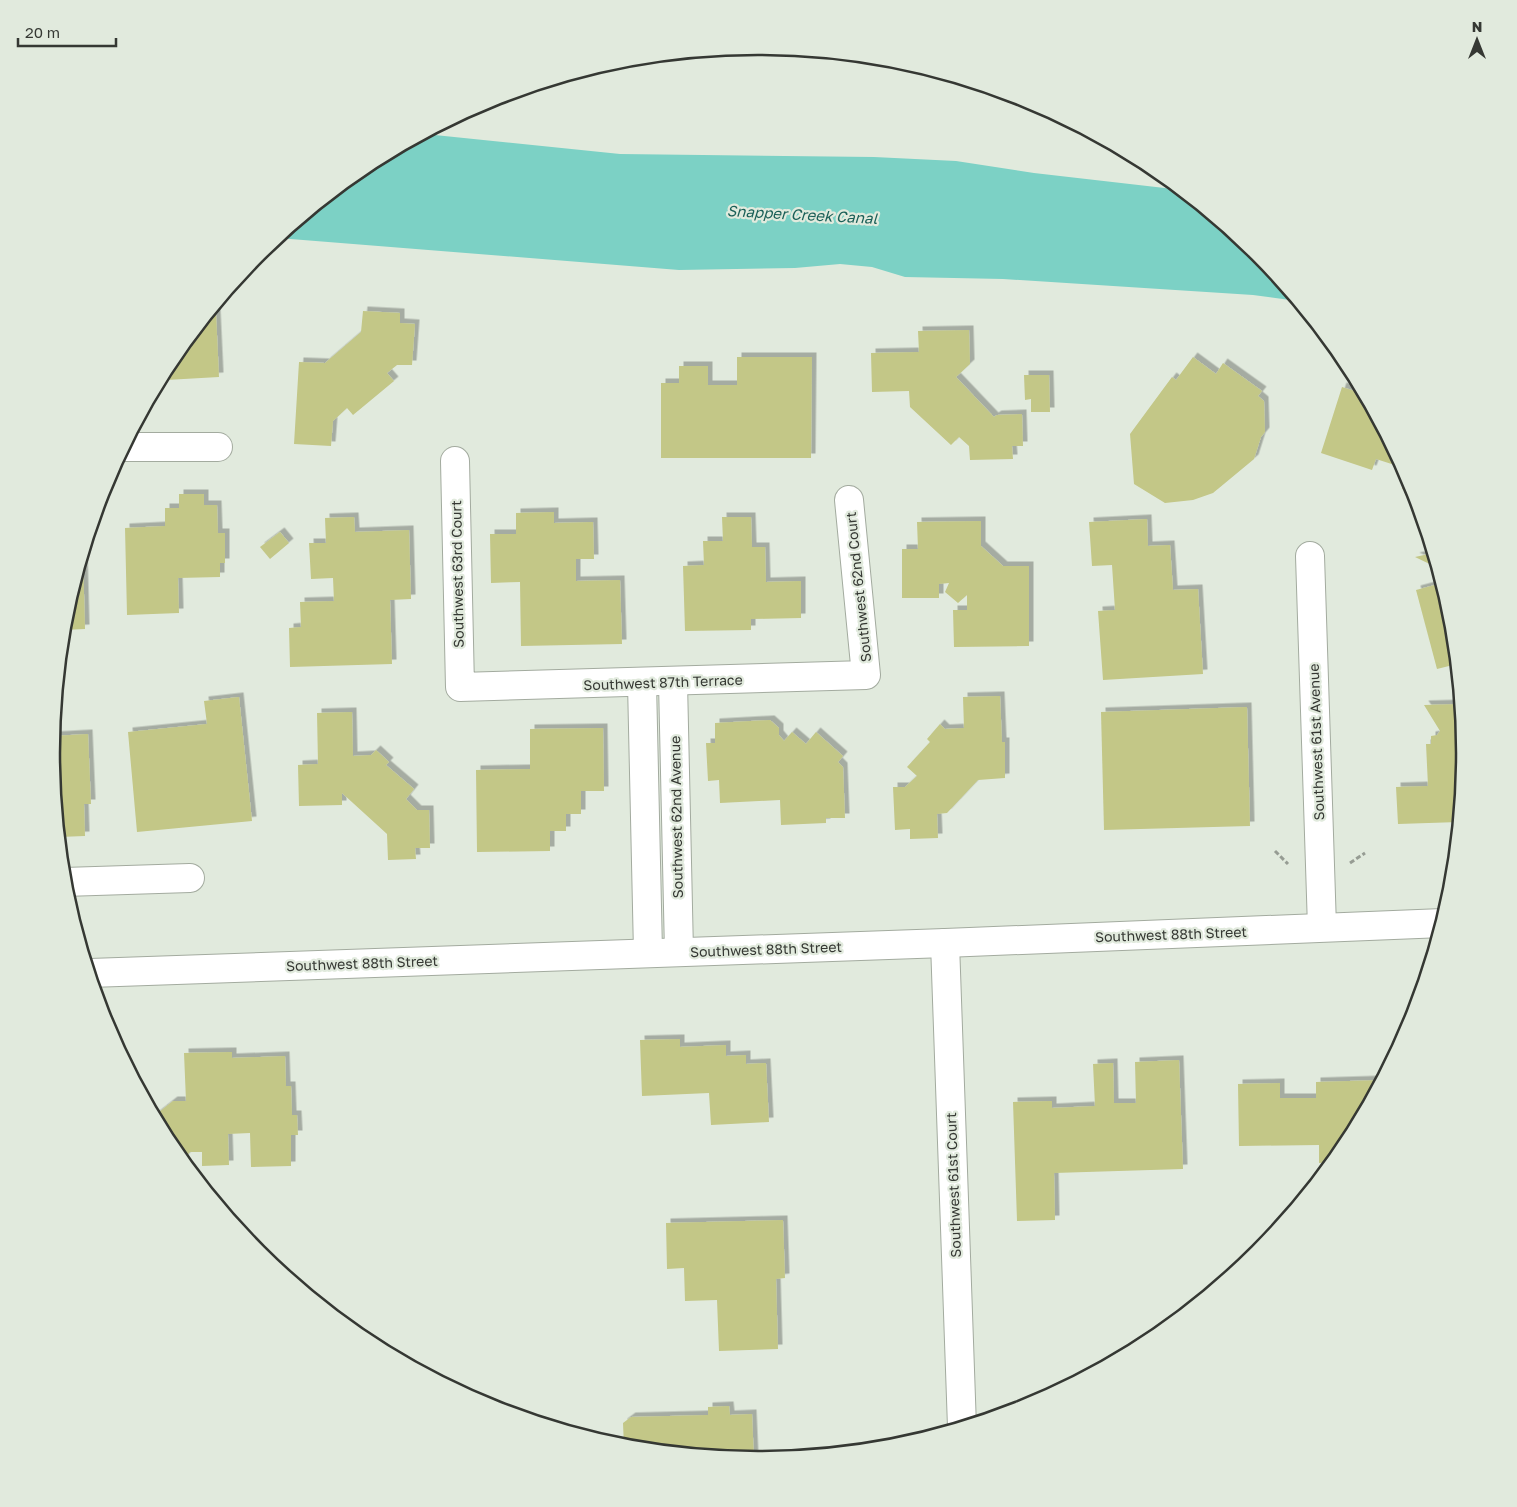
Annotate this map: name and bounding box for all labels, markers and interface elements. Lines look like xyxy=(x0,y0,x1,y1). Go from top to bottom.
scale bar xyxy=(18,15,115,47)
north arrow xyxy=(1452,15,1502,65)
text: N xyxy=(1472,18,1482,35)
text: 20 m xyxy=(25,23,60,41)
water label: Snapper Creek Canal xyxy=(726,201,879,227)
street label: Southwest 63rd Court xyxy=(447,500,467,648)
street label: Southwest 62nd Court xyxy=(842,511,874,663)
street label: Southwest 61st Avenue xyxy=(1305,663,1327,821)
street label: Southwest 87th Terrace xyxy=(583,671,743,693)
street label: Southwest 62nd Avenue xyxy=(666,736,686,898)
street label: Southwest 88th Street xyxy=(1095,923,1247,945)
street label: Southwest 88th Street xyxy=(690,938,842,960)
street label: Southwest 88th Street xyxy=(286,952,438,974)
street label: Southwest 61st Court xyxy=(942,1112,964,1258)

